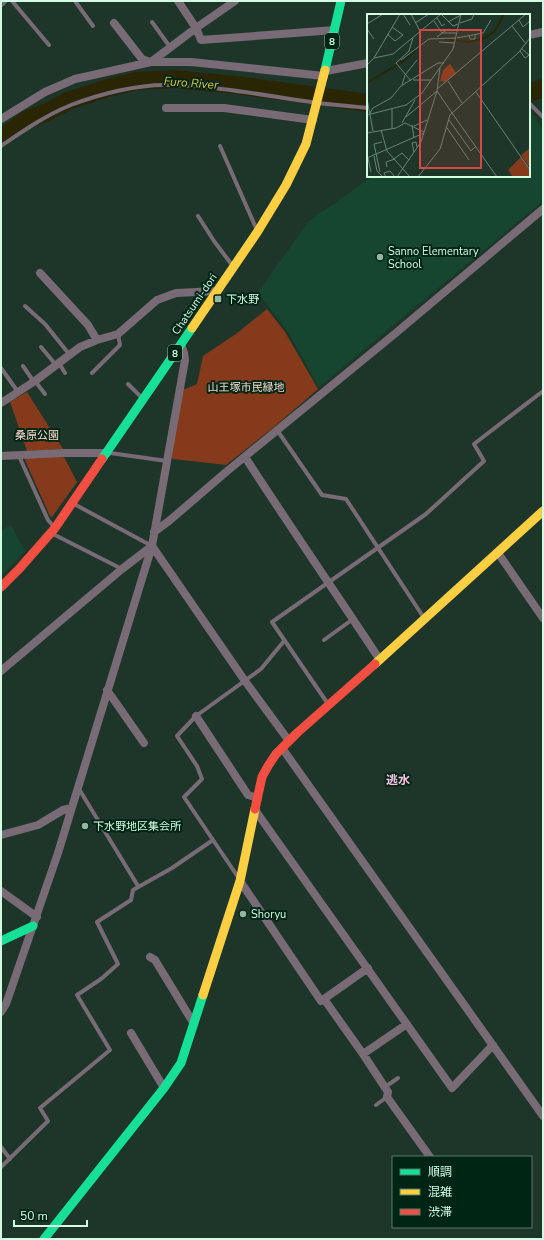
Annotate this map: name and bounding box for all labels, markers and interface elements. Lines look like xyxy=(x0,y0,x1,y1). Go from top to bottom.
inset map xyxy=(367,14,530,177)
road number: 8 xyxy=(325,33,339,49)
water label: Furo River xyxy=(163,73,220,93)
place label: Sanno Elementary School xyxy=(388,244,479,272)
marker: Sanno Elementary School xyxy=(375,252,385,262)
street label: Chatsumi-dori xyxy=(168,271,220,338)
place label: 下水野 xyxy=(226,292,259,307)
marker: 下水野 xyxy=(213,294,223,304)
road number: 8 xyxy=(168,345,182,361)
park label: 山王塚市民緑地 xyxy=(208,380,285,395)
park label: 桑原公園 xyxy=(15,428,59,443)
district label: 逃水 xyxy=(386,772,410,788)
place label: 下水野地区集会所 xyxy=(93,819,182,834)
marker: 下水野地区集会所 xyxy=(80,821,90,831)
place label: Shoryu xyxy=(251,907,286,922)
marker: Shoryu xyxy=(238,909,248,919)
legend xyxy=(392,1156,532,1228)
text: 順調 xyxy=(428,1164,452,1180)
text: 混雑 xyxy=(428,1184,452,1200)
scale bar xyxy=(14,1202,87,1228)
text: 渋滞 xyxy=(428,1204,452,1220)
text: 50 m xyxy=(20,1208,48,1224)

